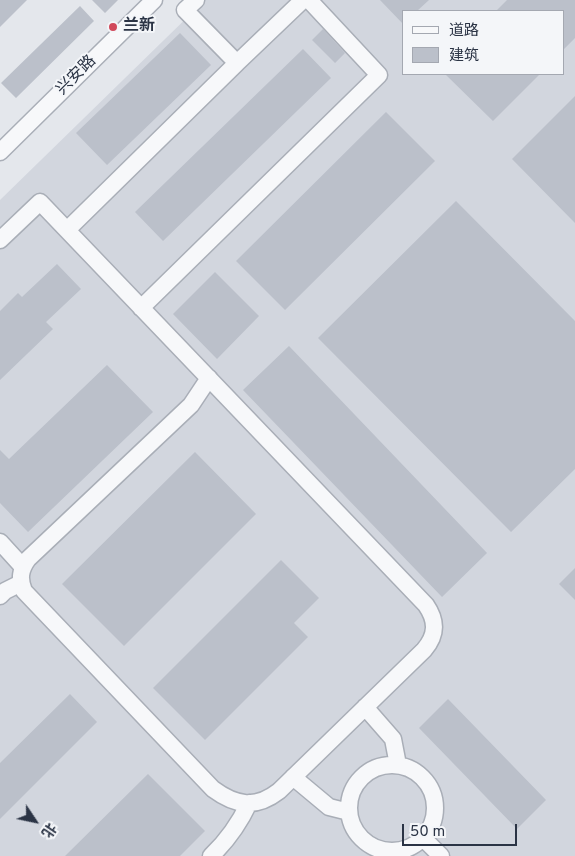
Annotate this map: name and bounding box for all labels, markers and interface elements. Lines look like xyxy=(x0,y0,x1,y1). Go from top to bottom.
legend xyxy=(402,10,565,75)
place label: 兰新 xyxy=(123,17,155,37)
marker: 兰新 xyxy=(107,21,119,33)
text: 道路 xyxy=(449,22,479,41)
text: 建筑 xyxy=(449,47,479,66)
street label: 兴安路 xyxy=(53,52,101,100)
north arrow xyxy=(10,796,60,846)
scale bar xyxy=(405,814,520,846)
text: 北 xyxy=(37,819,59,840)
text: 50 m xyxy=(410,823,445,842)

